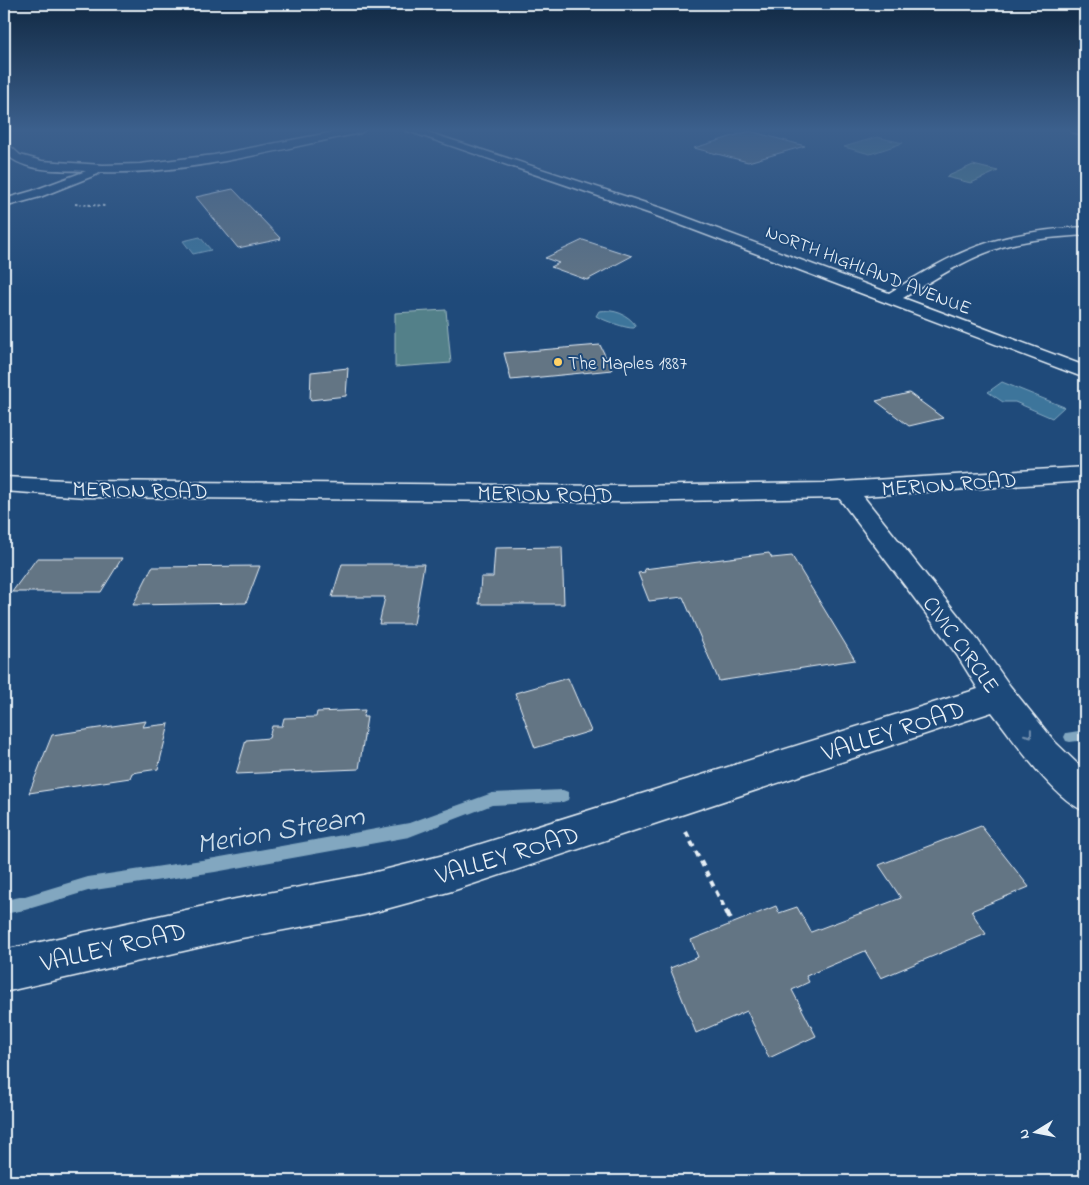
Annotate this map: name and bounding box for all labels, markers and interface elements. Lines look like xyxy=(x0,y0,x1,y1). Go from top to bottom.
street label: NORTH HIGHLAND AVENUE xyxy=(761,220,975,323)
place label: The Maples 1887 xyxy=(568,351,687,378)
marker: The Maples 1887 xyxy=(552,356,564,368)
street label: MERION ROAD xyxy=(881,465,1018,507)
street label: MERION ROAD xyxy=(72,475,208,509)
street label: MERION ROAD xyxy=(477,479,613,513)
street label: CIVIC CIRCLE xyxy=(913,590,1006,701)
street label: VALLEY ROAD xyxy=(816,692,970,774)
one-way arrow xyxy=(1023,729,1032,738)
water label: Merion Stream xyxy=(193,796,368,867)
street label: VALLEY ROAD xyxy=(430,817,584,897)
street label: VALLEY ROAD xyxy=(36,914,190,984)
north arrow xyxy=(1012,1108,1062,1158)
text: N xyxy=(1014,1128,1036,1140)

